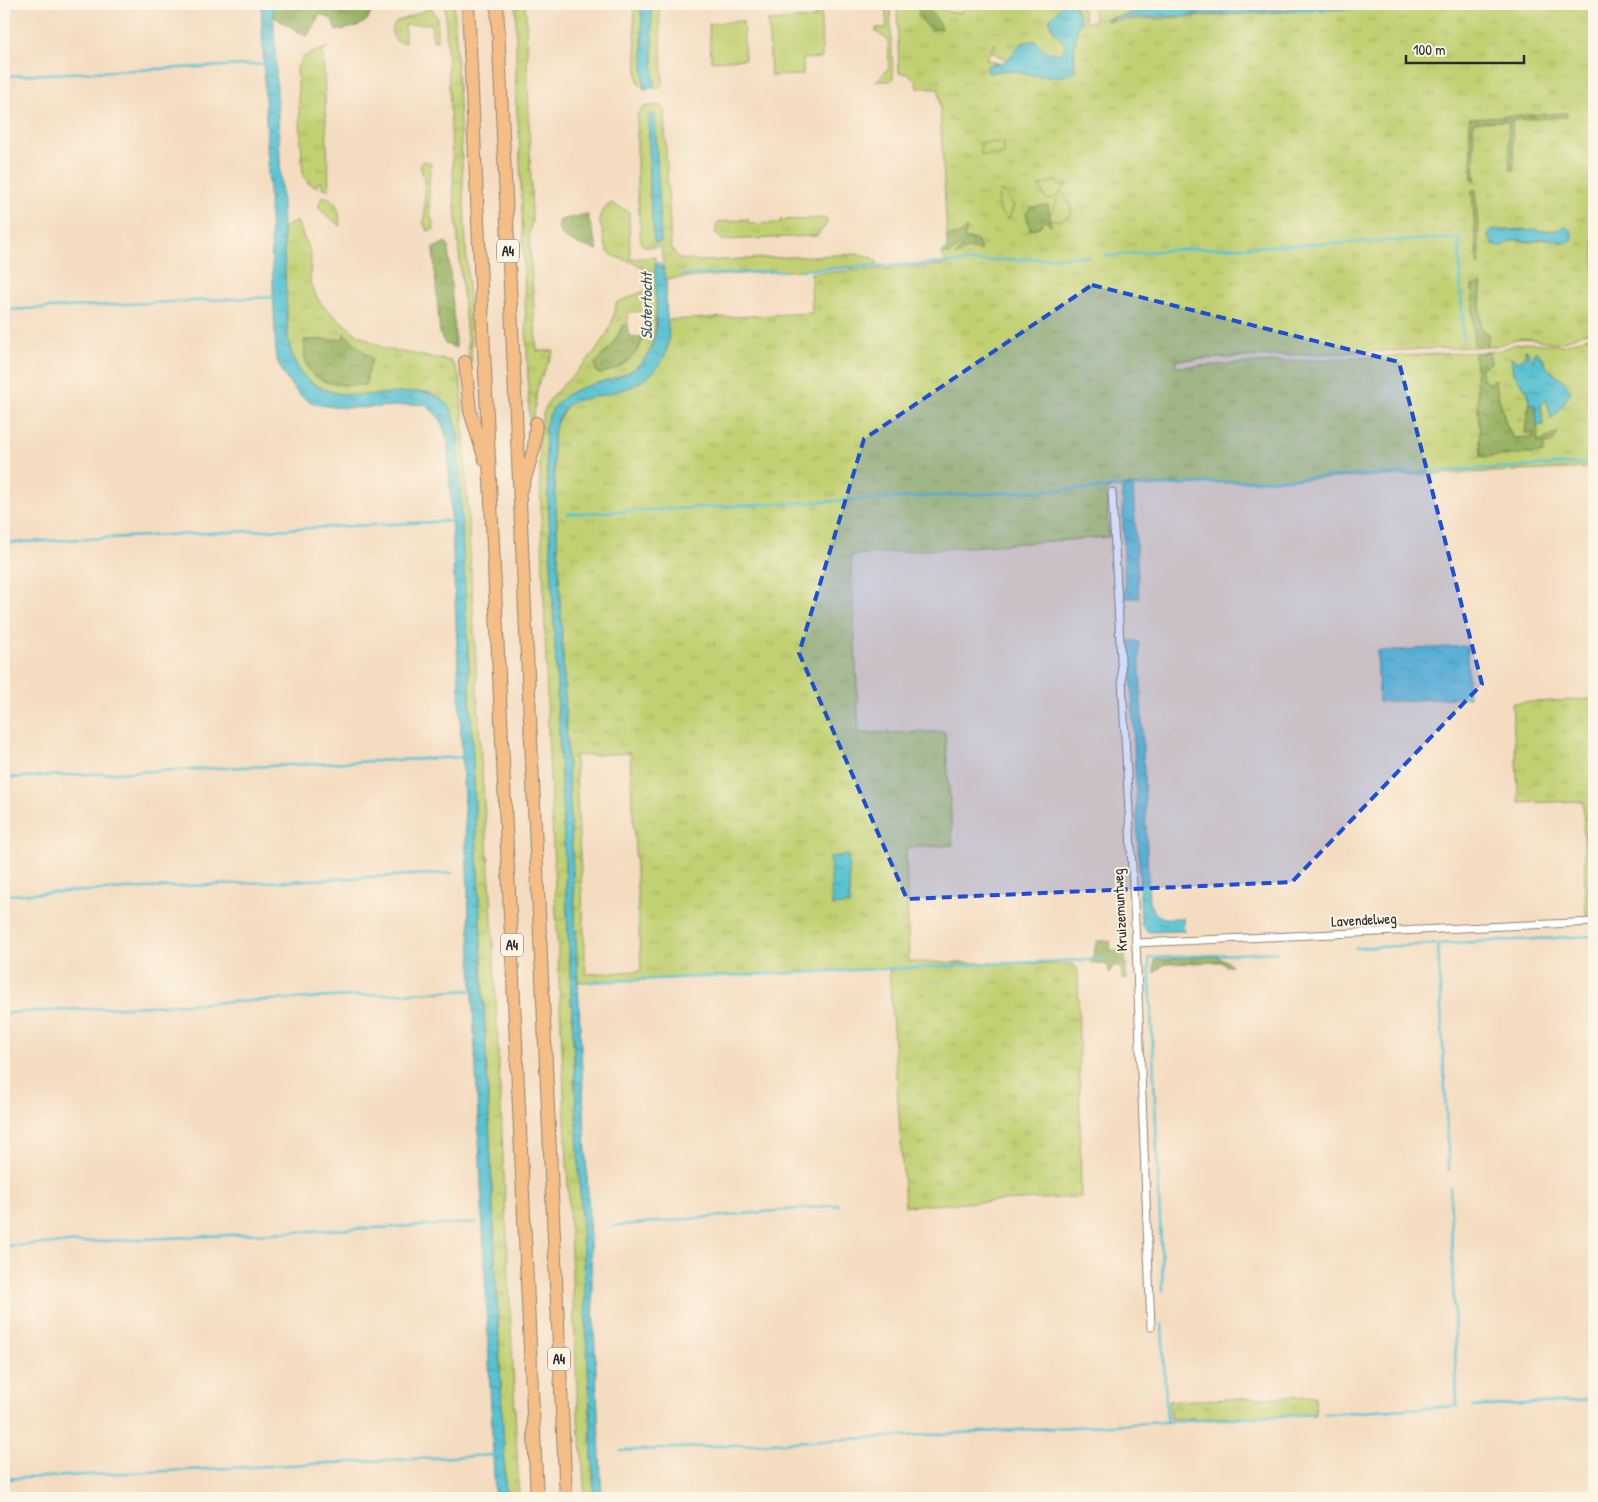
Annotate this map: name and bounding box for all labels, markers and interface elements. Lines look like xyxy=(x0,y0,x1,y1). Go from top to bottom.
scale bar xyxy=(1406,32,1523,64)
text: 100 m xyxy=(1413,39,1446,60)
road number: A4 xyxy=(497,240,519,262)
water label: Slotertocht xyxy=(635,270,657,339)
street label: Kruizemuntweg xyxy=(1107,868,1132,952)
street label: Lavendelweg xyxy=(1331,907,1398,932)
road number: A4 xyxy=(501,934,523,956)
road number: A4 xyxy=(548,1348,570,1370)

